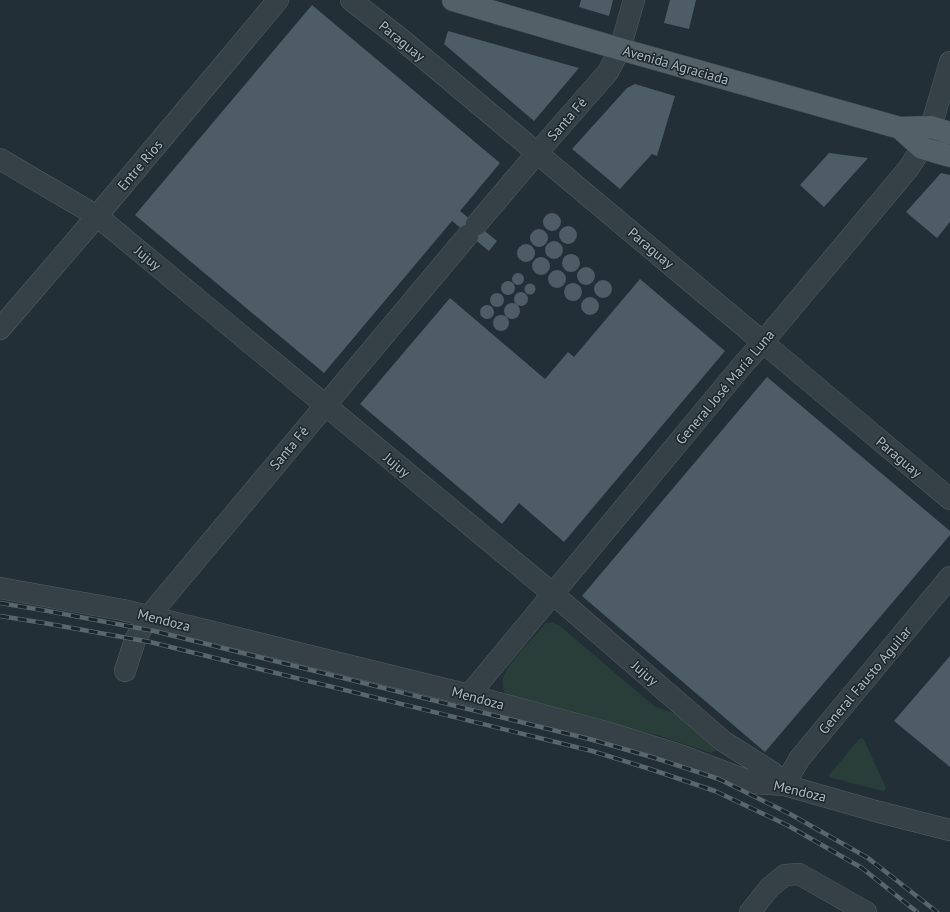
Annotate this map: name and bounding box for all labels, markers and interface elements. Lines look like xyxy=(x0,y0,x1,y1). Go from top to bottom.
street label: Paraguay xyxy=(375,17,429,65)
street label: Avenida Agraciada xyxy=(621,41,731,89)
street label: Santa Fé xyxy=(543,94,591,144)
street label: Entre Ríos xyxy=(114,136,167,194)
street label: Paraguay xyxy=(624,224,678,273)
street label: Jujuy xyxy=(130,241,165,275)
street label: General José María Luna xyxy=(672,326,778,448)
street label: Santa Fé xyxy=(265,422,313,474)
street label: Paraguay xyxy=(872,433,926,482)
street label: Jujuy xyxy=(379,448,414,482)
street label: Mendoza xyxy=(136,605,192,635)
street label: General Fausto Aguilar xyxy=(815,622,916,738)
street label: Jujuy xyxy=(627,656,662,690)
street label: Mendoza xyxy=(450,682,506,714)
street label: Mendoza xyxy=(772,776,828,806)

